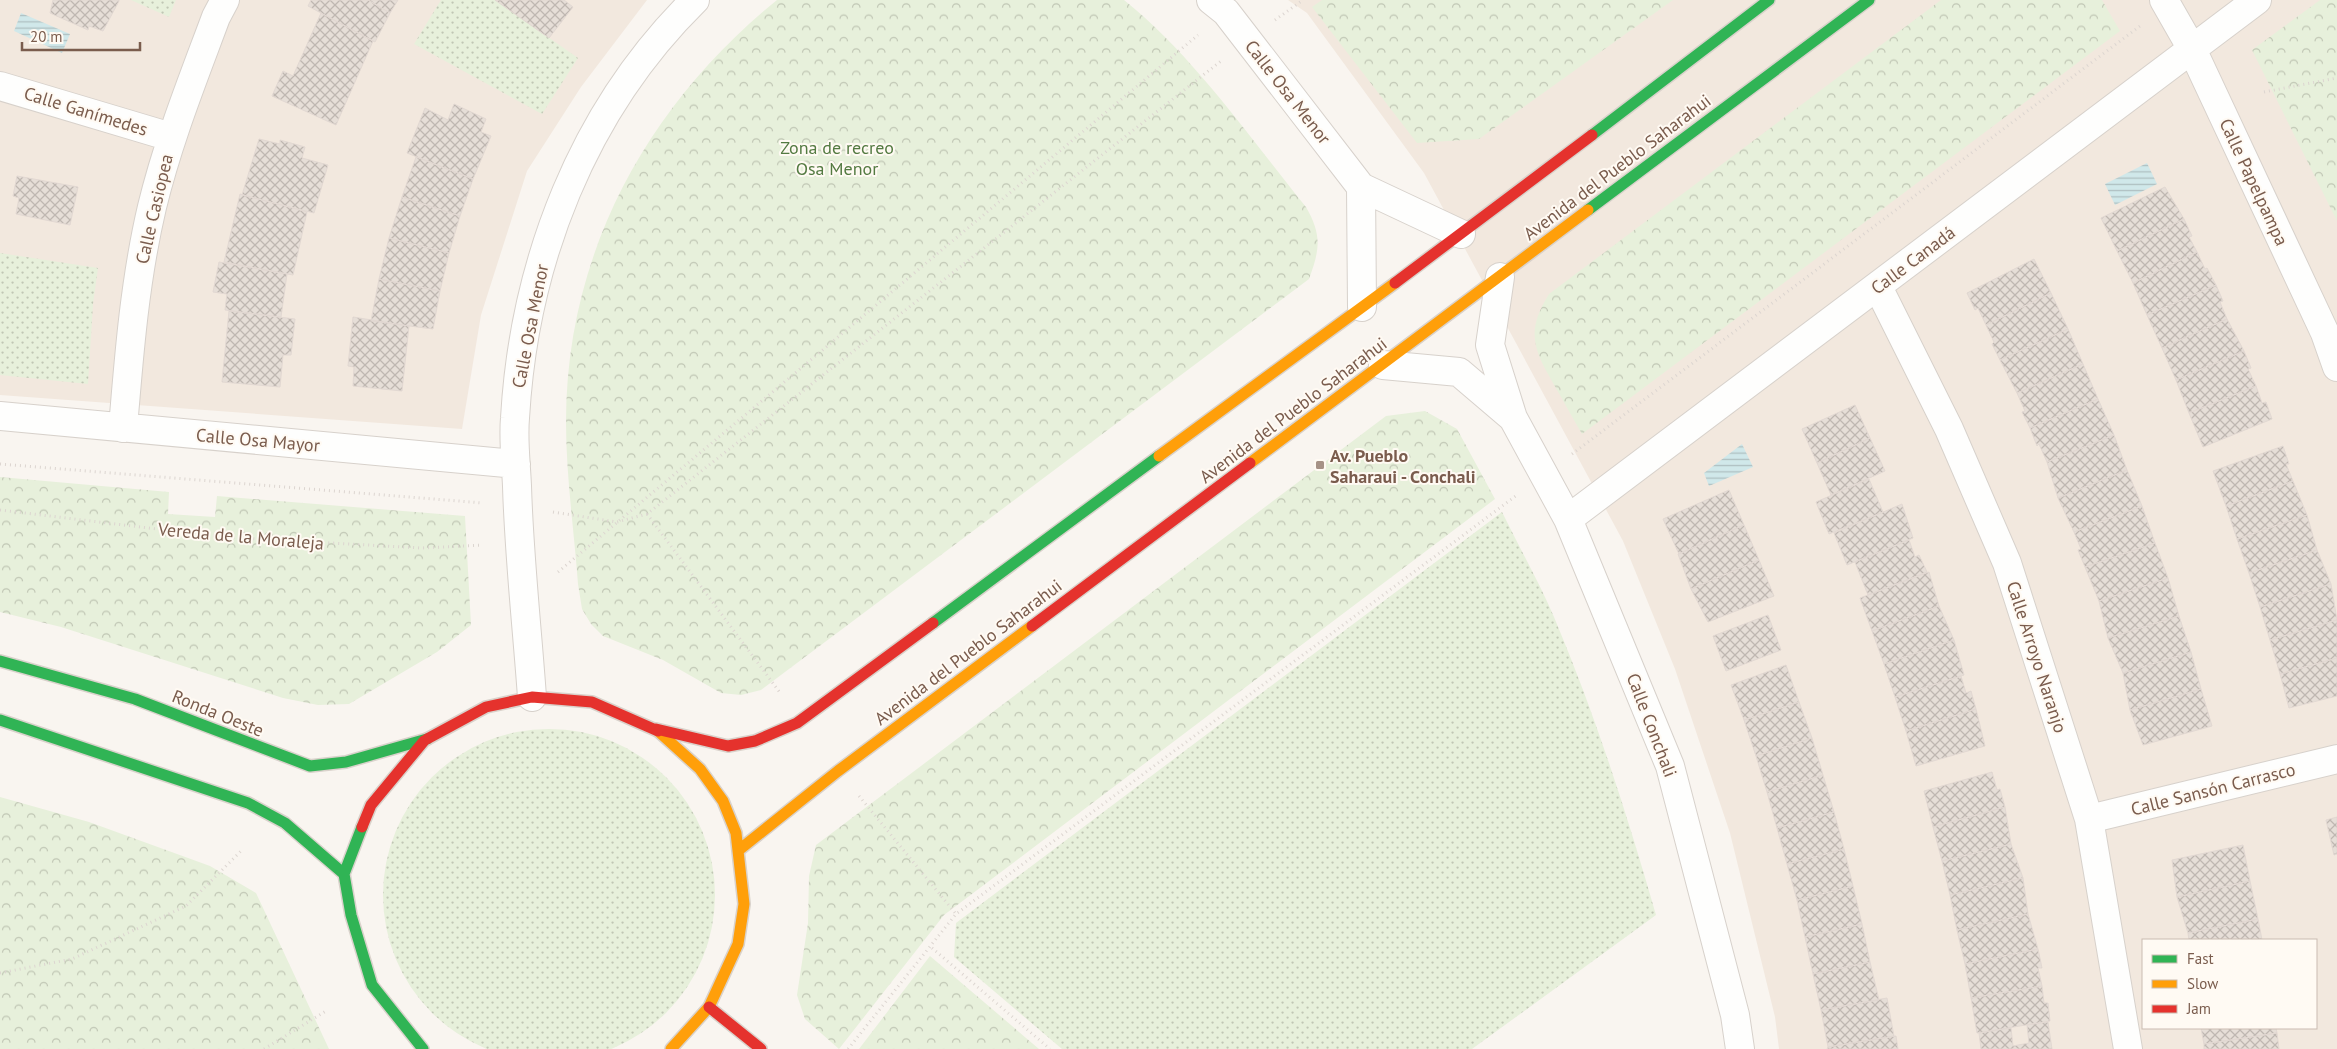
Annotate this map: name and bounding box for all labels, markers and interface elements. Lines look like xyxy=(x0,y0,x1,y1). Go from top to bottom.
scale bar xyxy=(22,20,140,52)
text: 20 m xyxy=(30,27,63,46)
street label: Calle Osa Menor xyxy=(1240,35,1336,149)
street label: Calle Ganímedes xyxy=(21,81,151,141)
street label: Avenida del Pueblo Saharahui xyxy=(1519,89,1715,245)
street label: Calle Papelpampa xyxy=(2214,115,2294,249)
park label: Zona de recreo Osa Menor xyxy=(780,136,894,180)
street label: Calle Casiopea xyxy=(130,152,178,266)
street label: Calle Canadá xyxy=(1866,221,1960,299)
street label: Calle Osa Menor xyxy=(507,262,553,390)
street label: Avenida del Pueblo Saharahui xyxy=(1195,332,1391,488)
street label: Calle Osa Mayor xyxy=(195,423,321,457)
place label: Av. Pueblo Saharaui - Conchali xyxy=(1330,444,1476,488)
marker: Av. Pueblo Saharaui - Conchali xyxy=(1314,459,1326,471)
street label: Vereda de la Moraleja xyxy=(156,517,325,555)
street label: Avenida del Pueblo Saharahui xyxy=(870,574,1066,730)
street label: Calle Arroyo Naranjo xyxy=(2002,578,2072,736)
street label: Calle Conchali xyxy=(1622,670,1682,780)
street label: Ronda Oeste xyxy=(169,684,267,742)
street label: Calle Sansón Carrasco xyxy=(2128,757,2298,821)
legend xyxy=(2142,939,2317,1029)
text: Fast xyxy=(2187,949,2214,968)
text: Slow xyxy=(2187,974,2218,993)
text: Jam xyxy=(2186,999,2211,1018)

